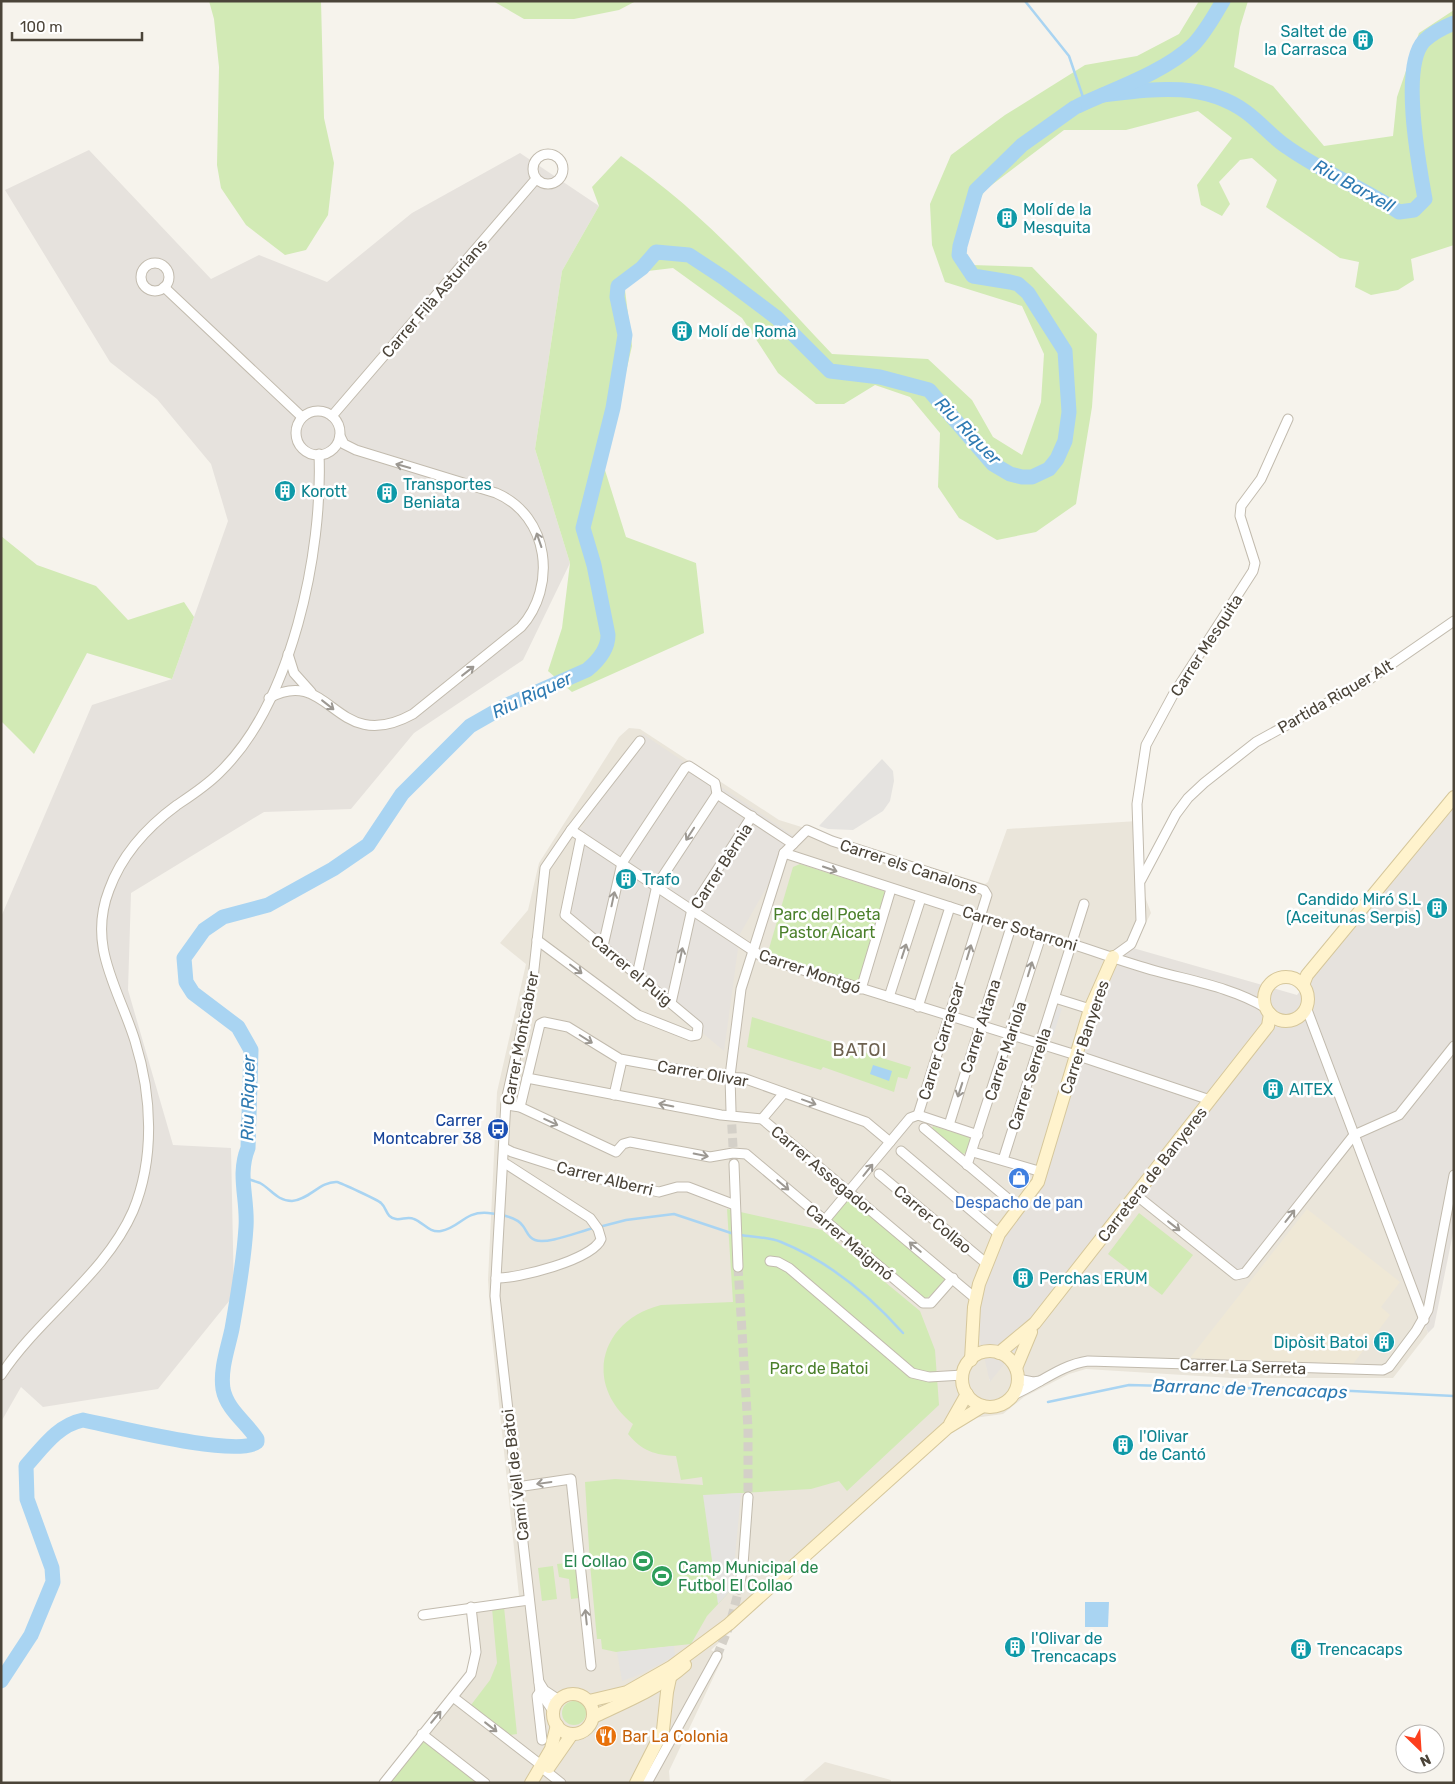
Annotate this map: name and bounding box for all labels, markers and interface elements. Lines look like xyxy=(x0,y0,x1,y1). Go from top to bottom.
scale bar xyxy=(12,10,142,42)
text: 100 m xyxy=(20,18,62,36)
place label: Saltet de la Carrasca xyxy=(1264,22,1347,59)
building icon: Saltet de la Carrasca xyxy=(1351,28,1375,52)
water label: Riu Barxell xyxy=(1310,155,1399,218)
place label: Molí de la Mesquita xyxy=(1023,200,1092,237)
building icon: Molí de la Mesquita xyxy=(995,206,1019,230)
street label: Carrer Filà Asturians xyxy=(378,235,491,362)
building icon: Molí de Romà xyxy=(670,319,694,343)
place label: Molí de Romà xyxy=(698,322,797,341)
water label: Riu Riquer xyxy=(930,392,1007,470)
one-way arrow xyxy=(396,461,412,471)
place label: Transportes Beniata xyxy=(403,475,492,512)
building icon: Korott xyxy=(273,479,297,503)
building icon: Transportes Beniata xyxy=(375,481,399,505)
place label: Korott xyxy=(301,482,347,501)
one-way arrow xyxy=(533,533,543,549)
street label: Carrer Mesquita xyxy=(1166,591,1247,700)
street label: Partida Riquer Alt xyxy=(1274,656,1396,737)
one-way arrow xyxy=(461,666,474,677)
water label: Riu Riquer xyxy=(488,666,577,723)
one-way arrow xyxy=(322,700,335,711)
street label: Carrer Bèrnia xyxy=(687,820,756,913)
one-way arrow xyxy=(685,827,696,841)
street label: Carrer els Canalons xyxy=(837,835,980,898)
one-way arrow xyxy=(822,865,838,875)
building icon: Trafo xyxy=(614,867,638,891)
place label: Trafo xyxy=(642,870,680,889)
place label: Candido Miró S.L (Aceitunas Serpis) xyxy=(1286,890,1421,927)
one-way arrow xyxy=(609,891,618,907)
building icon: Candido Miró S.L (Aceitunas Serpis) xyxy=(1425,896,1449,920)
street label: Carrer Sotarroni xyxy=(960,902,1080,955)
park label: Parc del Poeta Pastor Aicart xyxy=(773,905,881,942)
street label: Carrer el Puig xyxy=(587,931,676,1010)
one-way arrow xyxy=(900,944,909,959)
one-way arrow xyxy=(965,944,975,960)
street label: Carrer Montgó xyxy=(756,945,863,998)
one-way arrow xyxy=(677,948,686,964)
one-way arrow xyxy=(1026,961,1036,977)
one-way arrow xyxy=(569,964,583,974)
street label: Carrer Montcabrer xyxy=(498,970,543,1107)
street label: Carrer Aitana xyxy=(956,977,1005,1076)
street label: Carrer Banyeres xyxy=(1056,978,1113,1097)
street label: Carrer Carrascar xyxy=(915,980,968,1102)
street label: Carrer Mariola xyxy=(980,999,1030,1103)
street label: Carrer Serrella xyxy=(1004,1026,1055,1133)
one-way arrow xyxy=(579,1033,593,1044)
district label: BATOI xyxy=(833,1039,887,1061)
water label: Riu Riquer xyxy=(236,1054,260,1141)
street label: Carrer Olivar xyxy=(656,1056,750,1091)
building icon: AITEX xyxy=(1261,1077,1285,1101)
place label: AITEX xyxy=(1289,1080,1333,1099)
one-way arrow xyxy=(954,1082,964,1098)
one-way arrow xyxy=(801,1098,816,1107)
one-way arrow xyxy=(658,1099,674,1109)
street label: Carretera de Banyeres xyxy=(1094,1103,1211,1246)
place label: Carrer Montcabrer 38 xyxy=(373,1111,482,1148)
bus stop icon: Carrer Montcabrer 38 xyxy=(486,1117,510,1141)
one-way arrow xyxy=(544,1118,559,1128)
street label: Carrer Assegador xyxy=(767,1122,878,1219)
one-way arrow xyxy=(693,1151,709,1160)
street label: Carrer Alberri xyxy=(555,1157,655,1200)
one-way arrow xyxy=(862,1164,873,1177)
shop icon: Despacho de pan xyxy=(1007,1166,1031,1190)
one-way arrow xyxy=(776,1180,789,1191)
street label: Carrer Collao xyxy=(890,1181,975,1257)
place label: Despacho de pan xyxy=(955,1193,1083,1212)
street label: Carrer Maigmó xyxy=(802,1200,897,1285)
one-way arrow xyxy=(1285,1210,1296,1223)
one-way arrow xyxy=(1167,1220,1180,1231)
one-way arrow xyxy=(909,1241,922,1253)
building icon: Perchas ERUM xyxy=(1011,1266,1035,1290)
place label: Perchas ERUM xyxy=(1039,1269,1148,1288)
building icon: Dipòsit Batoi xyxy=(1372,1330,1396,1354)
place label: Dipòsit Batoi xyxy=(1273,1333,1368,1352)
street label: Carrer La Serreta xyxy=(1179,1355,1307,1378)
park label: Parc de Batoi xyxy=(770,1359,868,1378)
water label: Barranc de Trencacaps xyxy=(1152,1375,1348,1403)
street label: Camí Vell de Batoi xyxy=(498,1408,533,1542)
place label: l'Olivar de Cantó xyxy=(1139,1427,1206,1464)
building icon: l'Olivar de Cantó xyxy=(1111,1433,1135,1457)
one-way arrow xyxy=(536,1478,552,1488)
sports icon: El Collao xyxy=(631,1549,655,1573)
place label: El Collao xyxy=(564,1552,627,1571)
place label: Camp Municipal de Futbol El Collao xyxy=(678,1558,818,1595)
sports icon: Camp Municipal de Futbol El Collao xyxy=(650,1564,674,1588)
one-way arrow xyxy=(581,1610,590,1626)
place label: l'Olivar de Trencacaps xyxy=(1031,1629,1117,1666)
building icon: l'Olivar de Trencacaps xyxy=(1003,1635,1027,1659)
building icon: Trencacaps xyxy=(1289,1637,1313,1661)
place label: Trencacaps xyxy=(1317,1640,1403,1659)
one-way arrow xyxy=(431,1711,442,1724)
one-way arrow xyxy=(485,1721,498,1732)
restaurant icon: Bar La Colonia xyxy=(594,1724,618,1748)
north arrow xyxy=(1395,1724,1445,1774)
place label: Bar La Colonia xyxy=(622,1727,728,1746)
text: N xyxy=(1417,1750,1433,1770)

